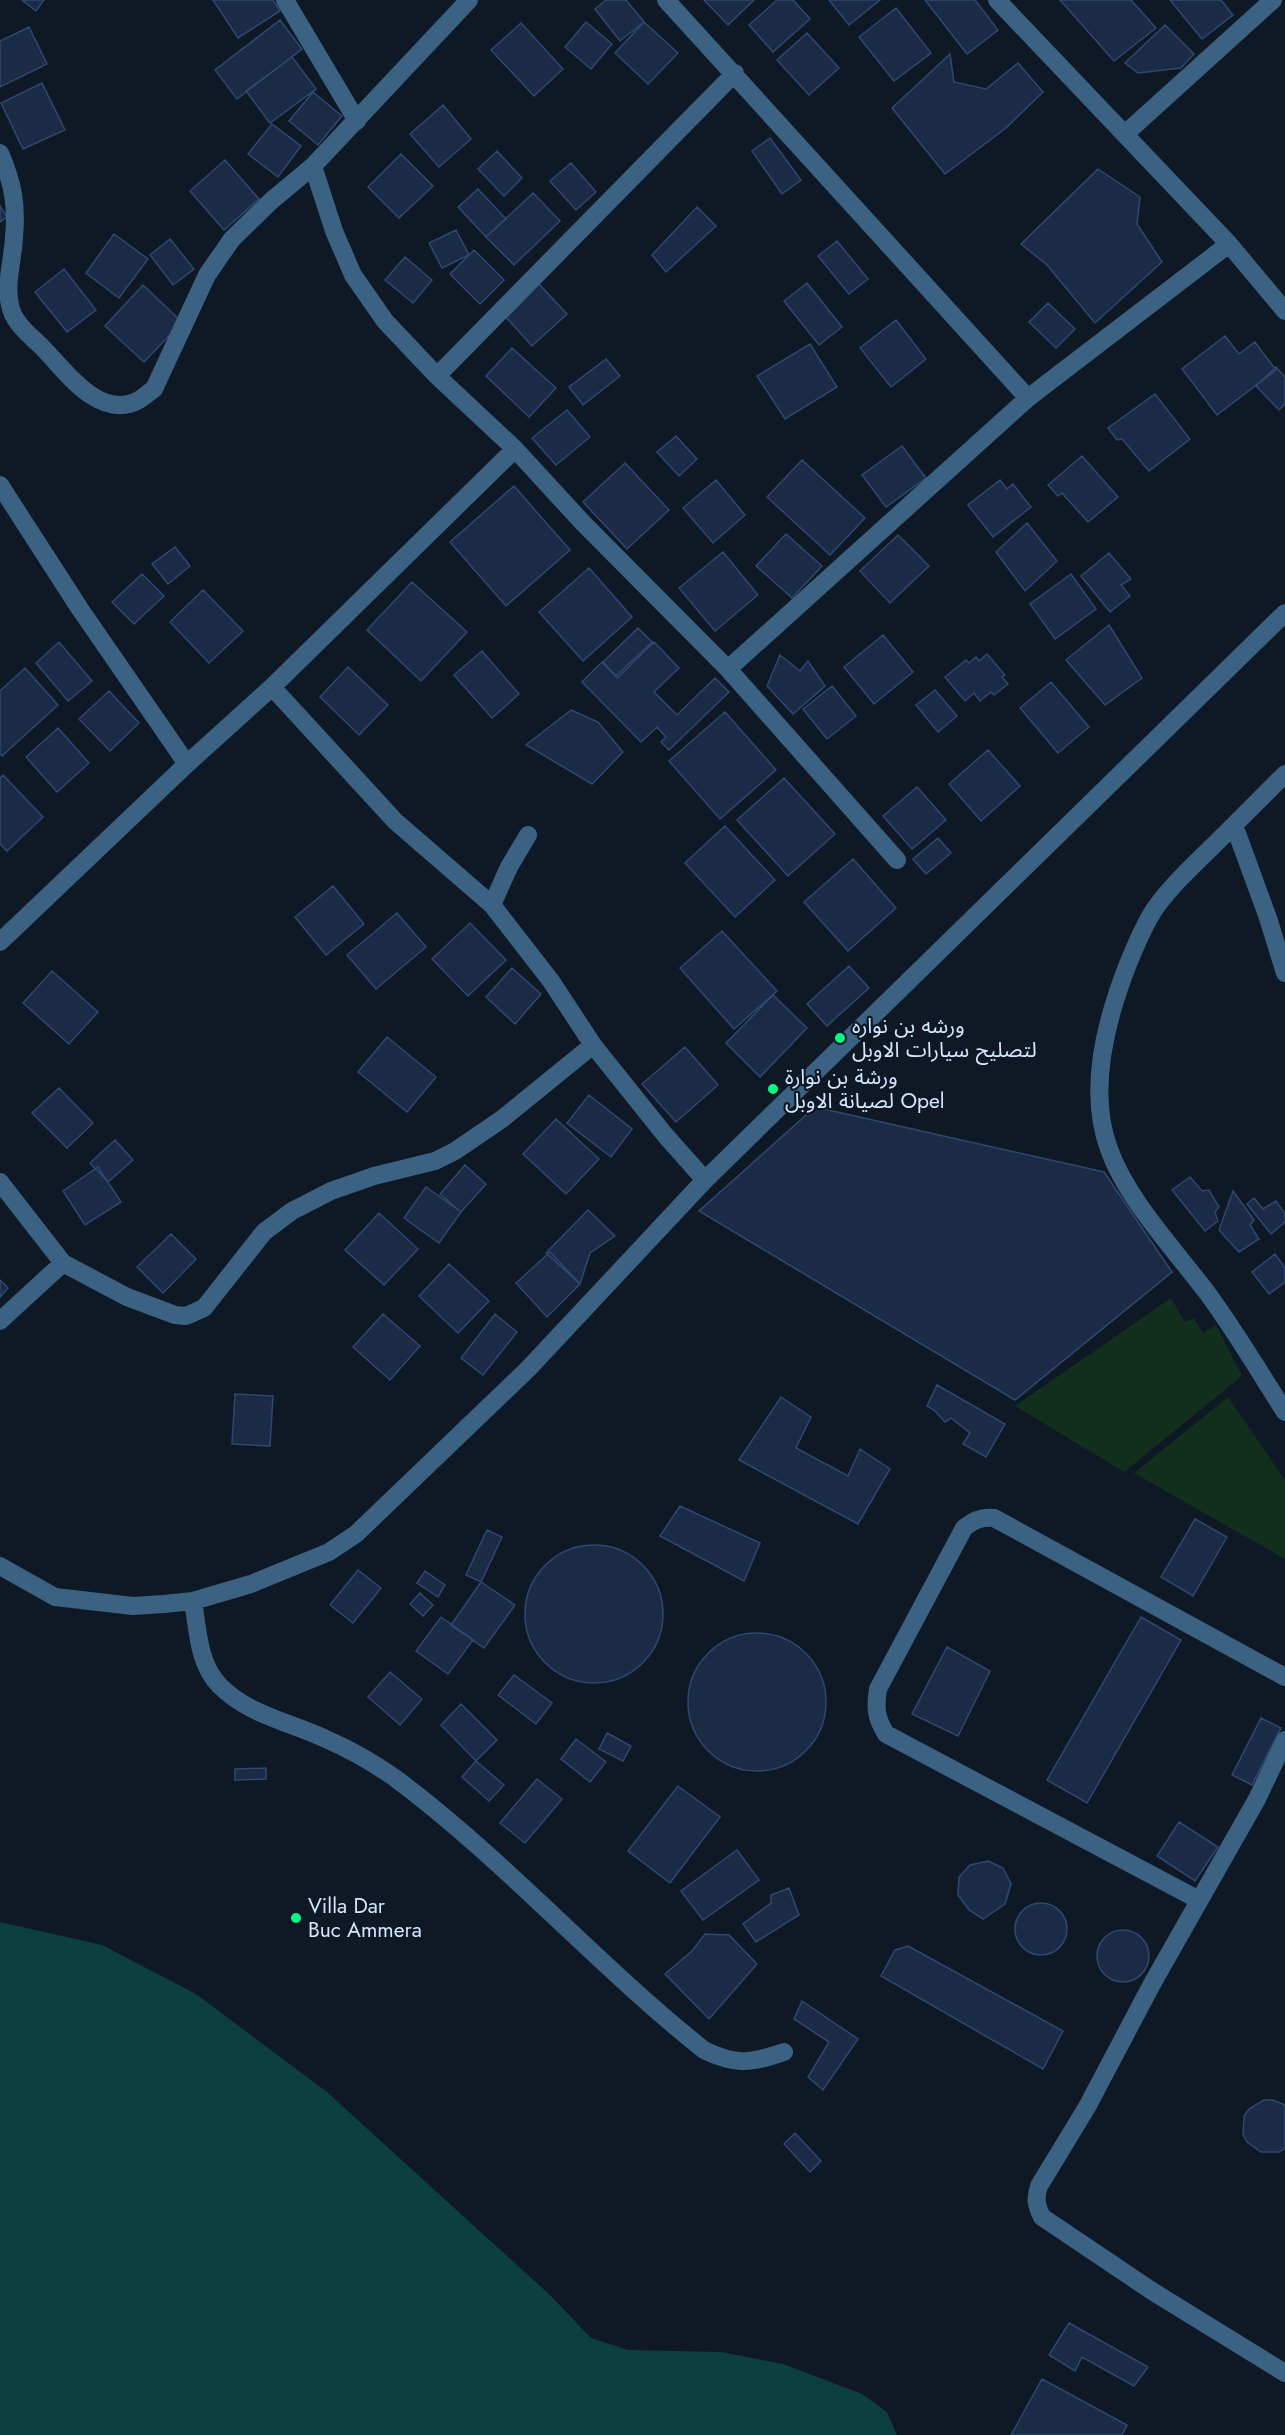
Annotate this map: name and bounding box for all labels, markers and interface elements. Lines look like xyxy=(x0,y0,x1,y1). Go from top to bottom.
place label: ورشه بن نواره لتصليح سيارات الاوبل xyxy=(852,1011,1037,1065)
marker: ورشه بن نواره لتصليح سيارات الاوبل xyxy=(833,1031,847,1045)
place label: ورشة بن نوارة لصيانة الاوبل Opel xyxy=(785,1062,945,1116)
marker: ورشة بن نوارة لصيانة الاوبل Opel xyxy=(766,1082,780,1096)
place label: Villa Dar Buc Ammera xyxy=(308,1891,422,1945)
marker: Villa Dar Buc Ammera xyxy=(289,1911,303,1925)

